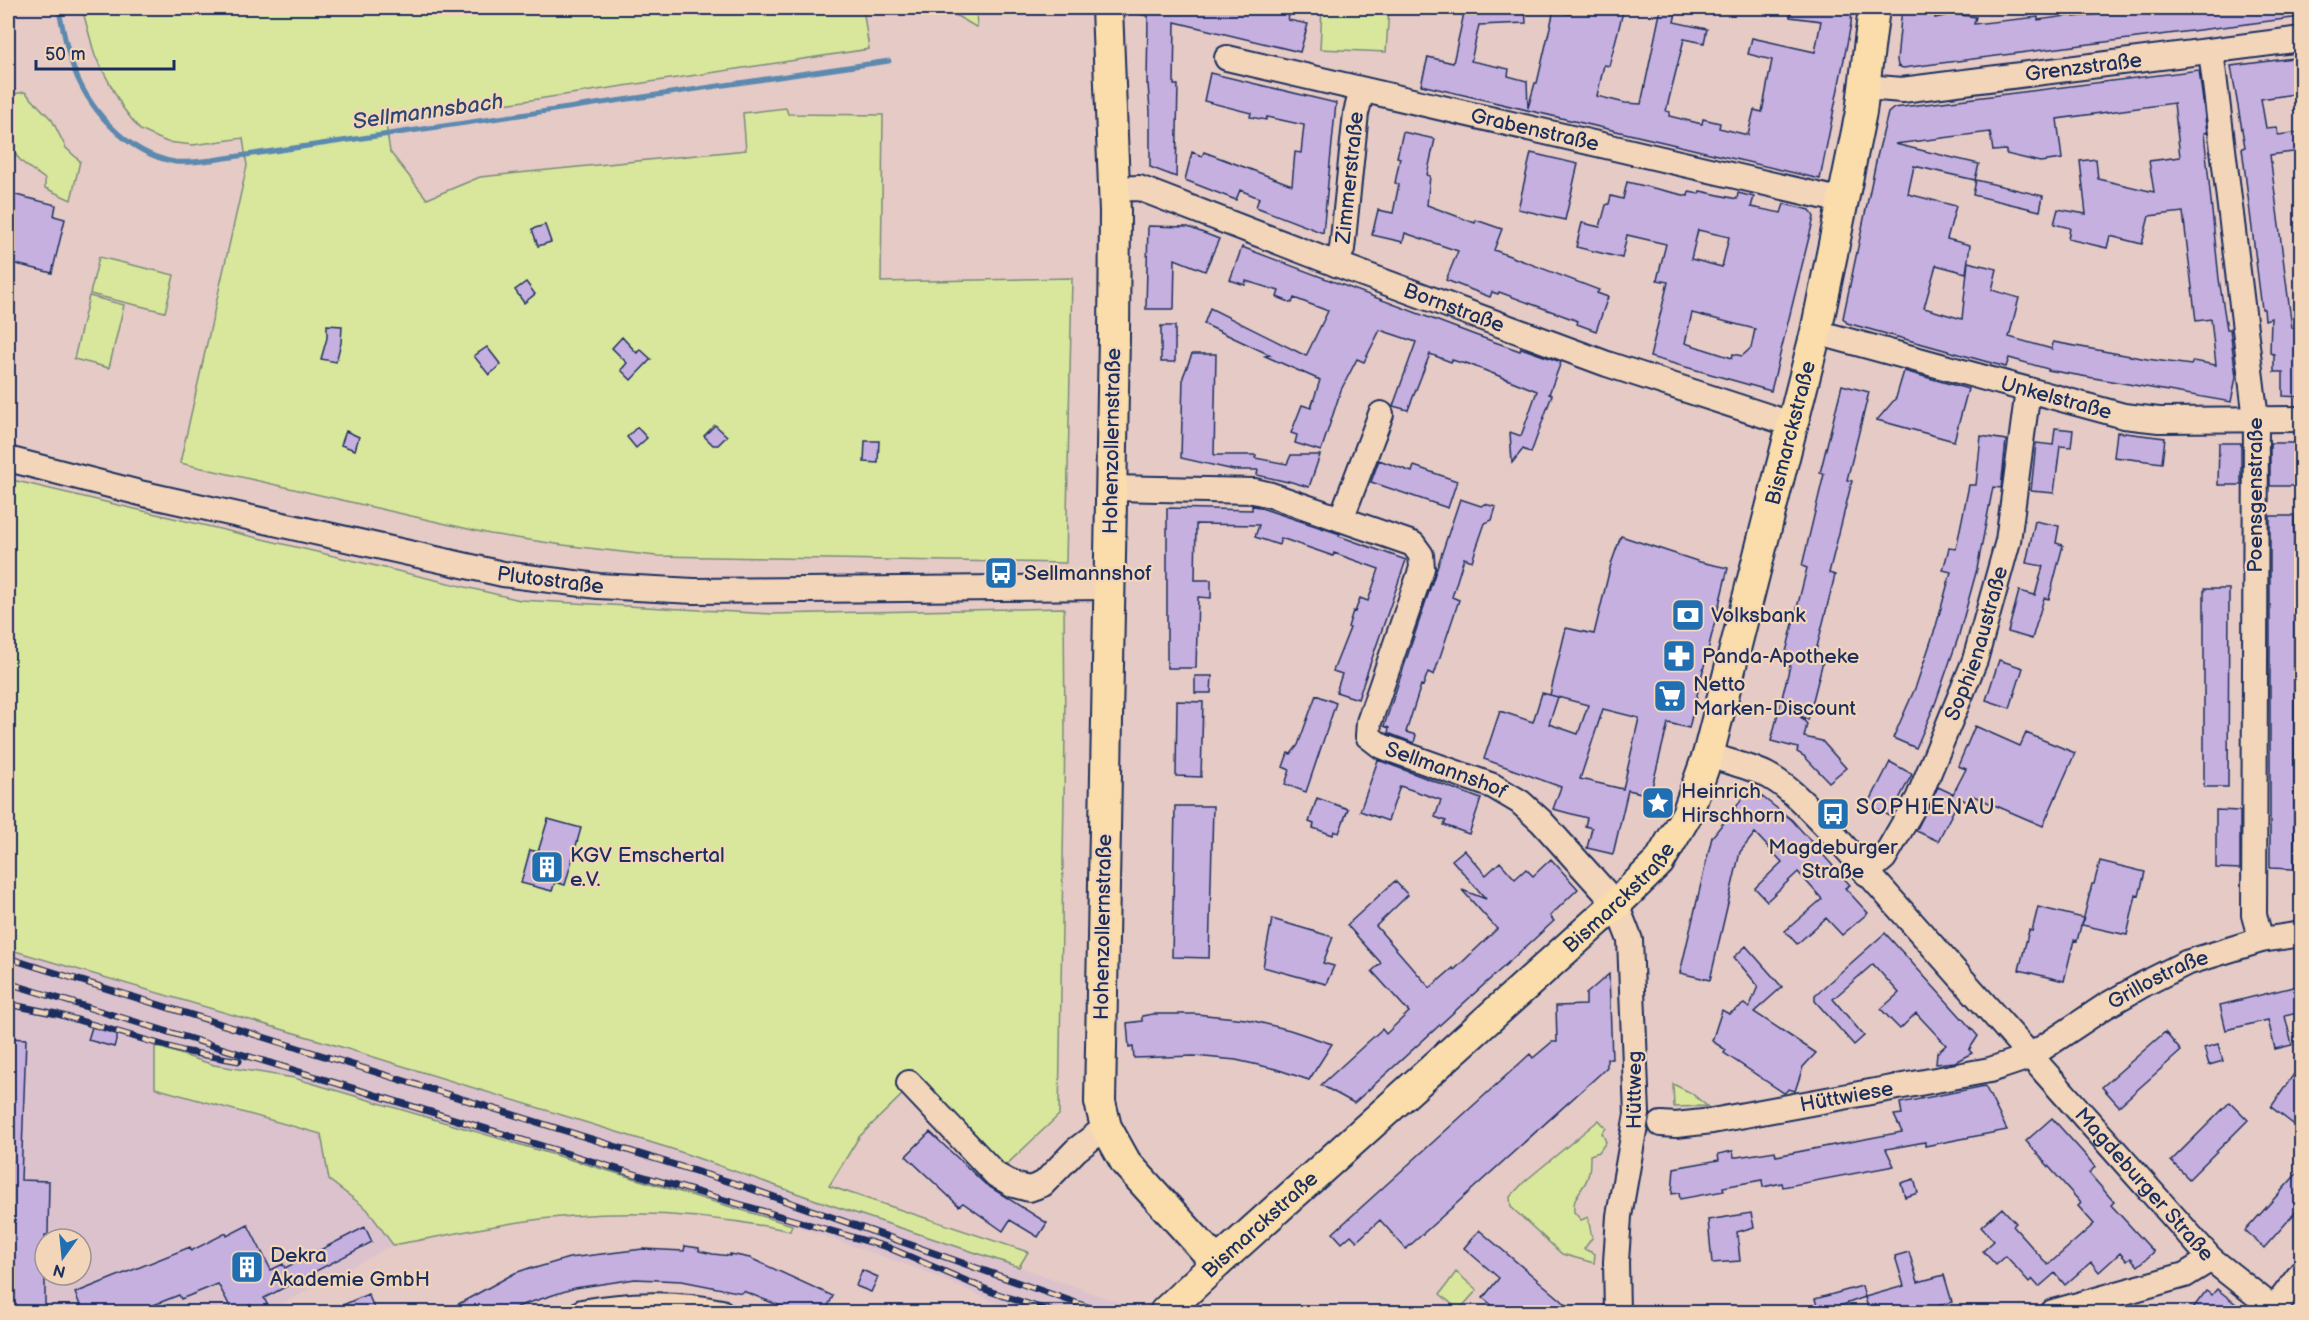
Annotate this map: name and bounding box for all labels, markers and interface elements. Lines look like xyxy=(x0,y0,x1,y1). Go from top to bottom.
scale bar xyxy=(36,33,174,71)
text: 50 m xyxy=(45,44,86,65)
street label: Grenzstraße xyxy=(2024,47,2143,87)
water label: Sellmannsbach xyxy=(351,88,505,136)
street label: Grabenstraße xyxy=(1468,102,1601,156)
street label: Zimmerstraße xyxy=(1330,110,1369,246)
street label: Bornstraße xyxy=(1400,278,1508,338)
street label: Hohenzollernstraße xyxy=(1098,348,1126,534)
street label: Bismarckstraße xyxy=(1760,358,1821,507)
street label: Unkelstraße xyxy=(1998,370,2115,425)
street label: Poensgenstraße xyxy=(2243,417,2268,573)
bus stop icon: Sellmannshof xyxy=(983,555,1019,591)
street label: Plutostraße xyxy=(496,561,605,599)
place label: Sellmannshof xyxy=(1024,561,1152,586)
street label: Sophienaustraße xyxy=(1939,563,2013,724)
bank icon: Volksbank xyxy=(1670,597,1706,633)
place label: Volksbank xyxy=(1711,603,1806,628)
pharmacy icon: Panda-Apotheke xyxy=(1661,638,1697,674)
place label: Panda-Apotheke xyxy=(1702,644,1859,669)
place label: Netto Marken-Discount xyxy=(1693,672,1857,721)
supermarket icon: Netto Marken-Discount xyxy=(1652,678,1688,714)
street label: Sellmannshof xyxy=(1382,736,1512,804)
place label: Heinrich Hirschhorn xyxy=(1681,779,1785,828)
place icon: Heinrich Hirschhorn xyxy=(1640,785,1676,821)
district label: SOPHIENAU xyxy=(1856,794,1996,821)
bus stop icon: Magdeburger Straße xyxy=(1815,796,1851,832)
street label: Hohenzollernstraße xyxy=(1089,834,1117,1020)
place label: Magdeburger Straße xyxy=(1768,835,1898,884)
street label: Bismarckstraße xyxy=(1558,838,1680,958)
place label: KGV Emschertal e.V. xyxy=(570,843,725,892)
building icon: KGV Emschertal e.V. xyxy=(529,849,565,885)
street label: Grillostraße xyxy=(2103,944,2211,1015)
street label: Hüttweg xyxy=(1622,1051,1647,1129)
street label: Hüttwiese xyxy=(1798,1076,1895,1117)
street label: Magdeburger Straße xyxy=(2070,1102,2219,1266)
street label: Bismarckstraße xyxy=(1197,1166,1323,1283)
north arrow xyxy=(33,1227,93,1287)
place label: Dekra Akademie GmbH xyxy=(270,1243,430,1292)
building icon: Dekra Akademie GmbH xyxy=(229,1249,265,1285)
text: N xyxy=(51,1259,68,1281)

